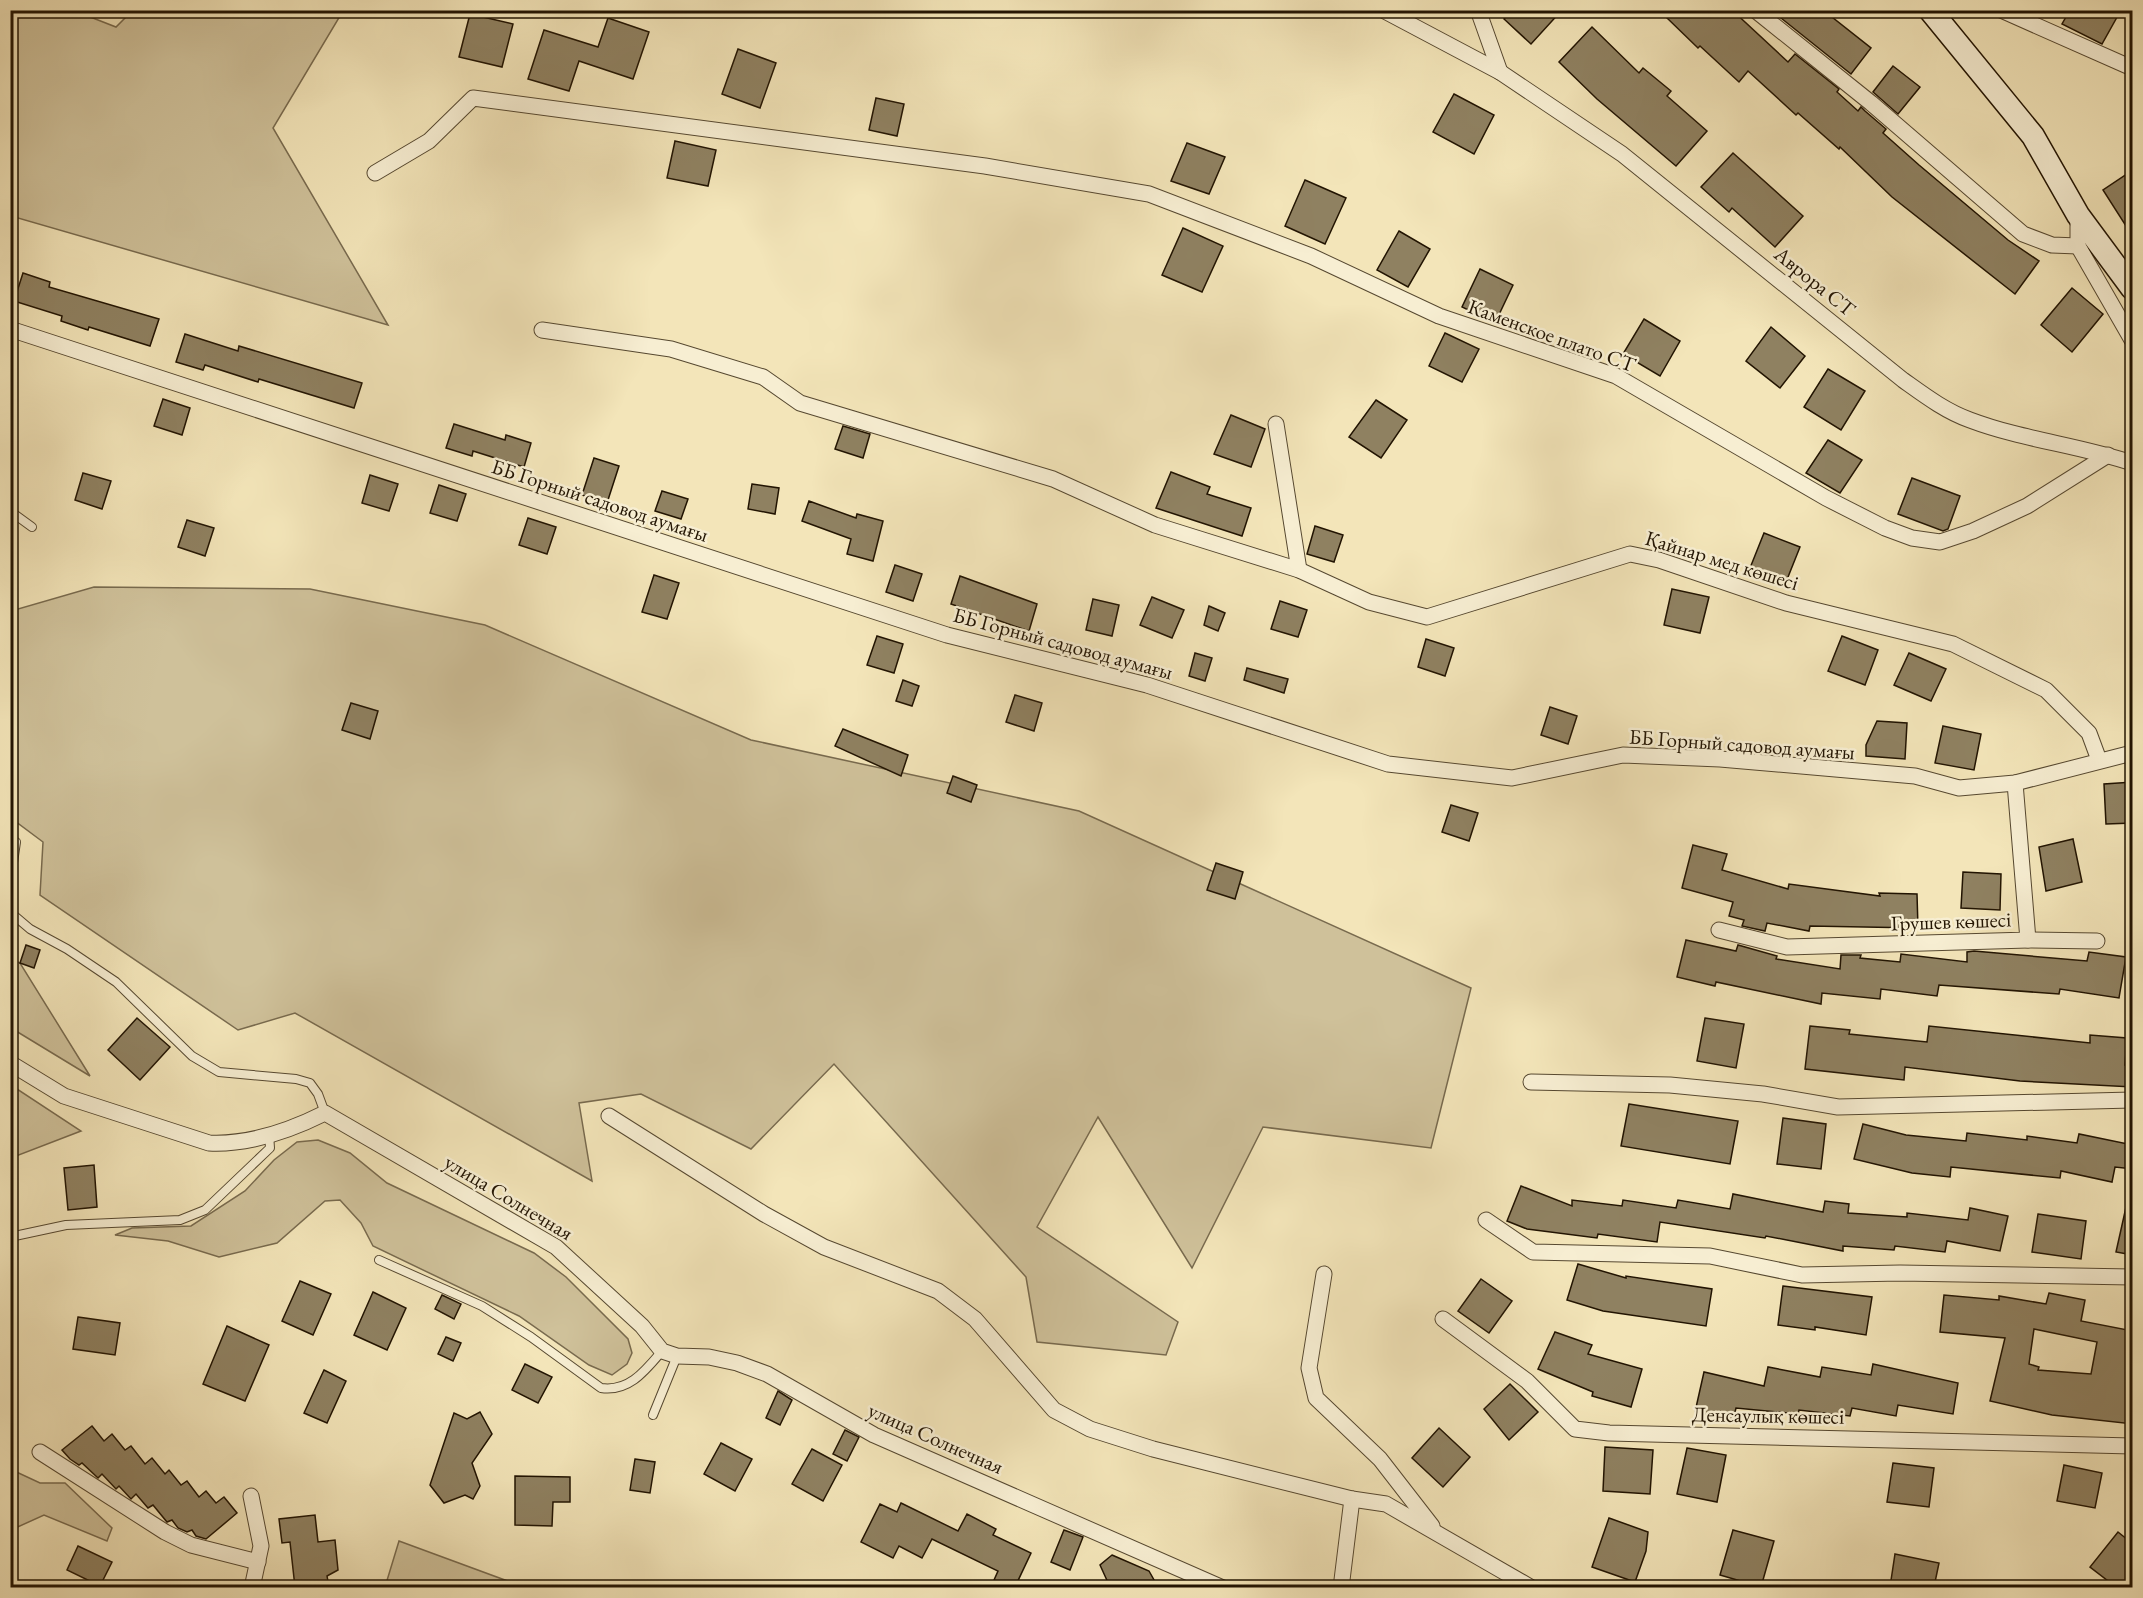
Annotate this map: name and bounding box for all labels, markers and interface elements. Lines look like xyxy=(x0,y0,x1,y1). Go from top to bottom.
street label: Аврора СТ xyxy=(1768,239,1862,323)
street label: Каменское плато СТ xyxy=(1465,292,1640,378)
street label: ББ Горный садовод аумағы xyxy=(488,452,712,548)
street label: Қайнар мед көшесі xyxy=(1642,524,1802,596)
street label: ББ Горный садовод аумағы xyxy=(950,601,1176,685)
street label: ББ Горный садовод аумағы xyxy=(1628,723,1856,765)
street label: Грушев көшесі xyxy=(1890,905,2012,937)
street label: улица Солнечная xyxy=(440,1148,578,1246)
street label: улица Солнечная xyxy=(864,1396,1008,1480)
street label: Денсаулық көшесі xyxy=(1692,1400,1844,1430)

